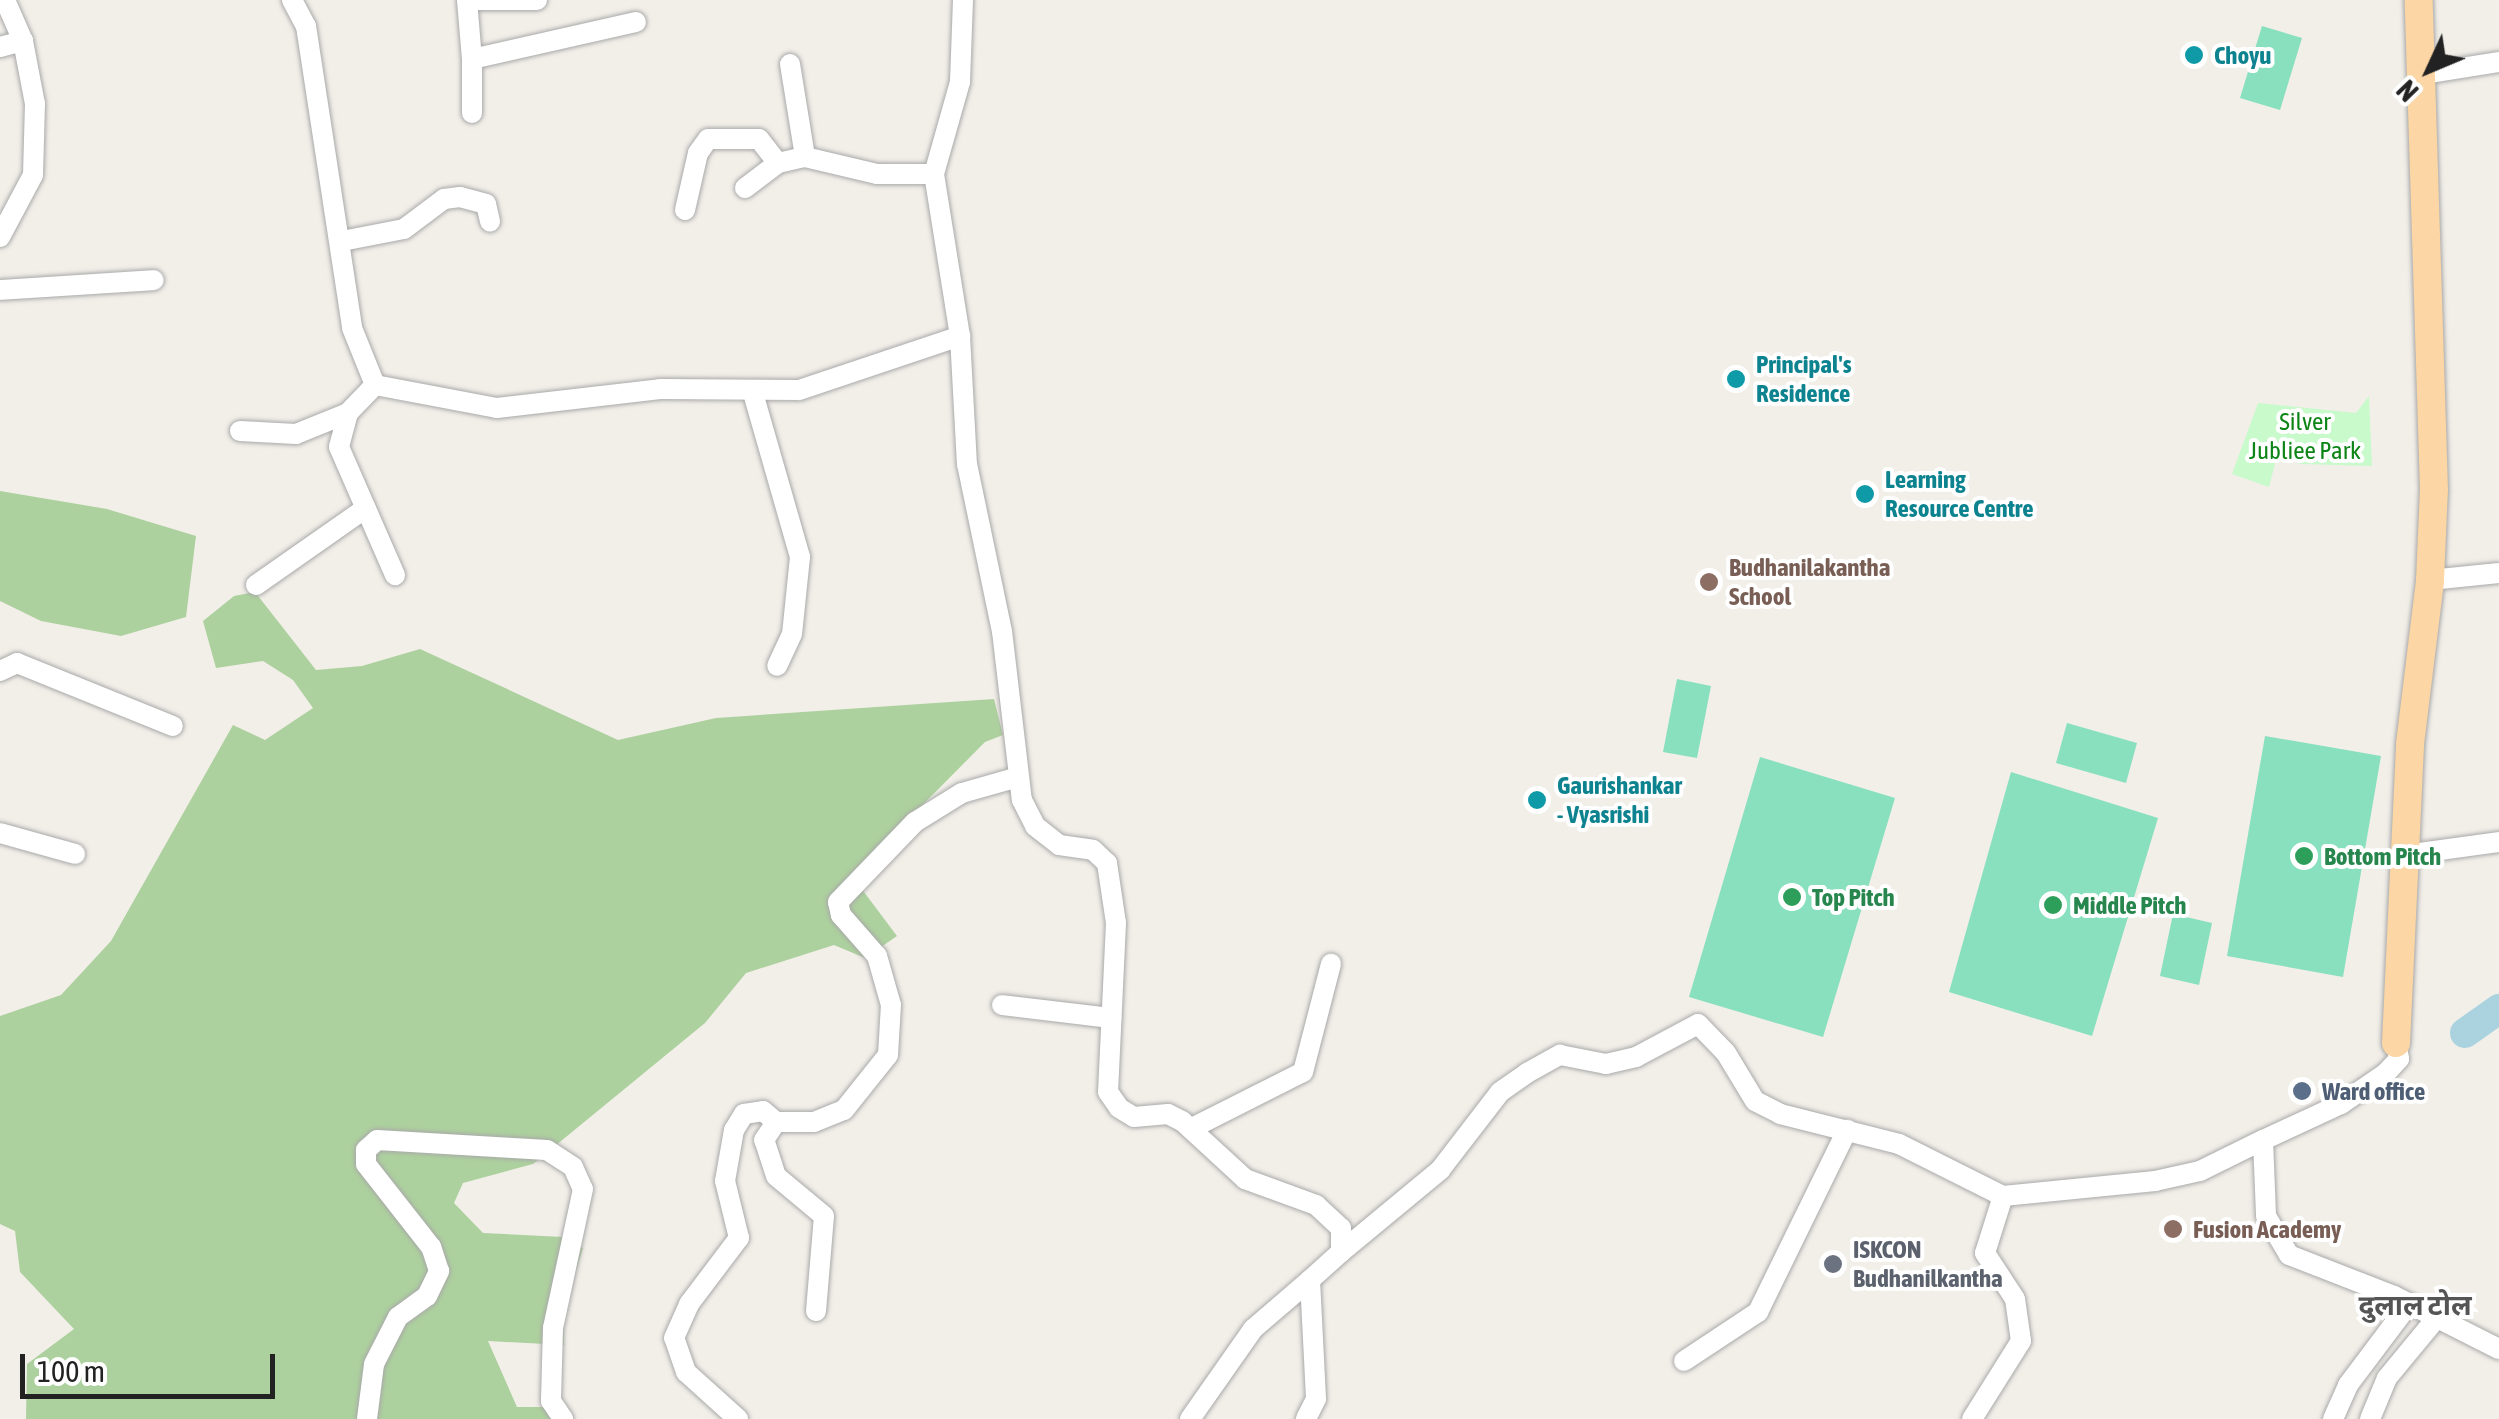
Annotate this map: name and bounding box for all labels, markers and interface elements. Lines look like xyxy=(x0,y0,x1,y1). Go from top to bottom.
north arrow xyxy=(2379,20,2479,120)
place label: Choyu xyxy=(2214,40,2271,70)
marker: Choyu xyxy=(2183,44,2205,66)
text: N xyxy=(2390,74,2425,108)
place label: Principal's Residence xyxy=(1756,350,1852,409)
marker: Principal's Residence xyxy=(1725,368,1747,390)
park label: Silver Jubliee Park xyxy=(2249,407,2361,466)
place label: Learning Resource Centre xyxy=(1885,465,2034,524)
marker: Learning Resource Centre xyxy=(1854,483,1876,505)
place label: Budhanilakantha School xyxy=(1729,553,1890,612)
marker: Budhanilakantha School xyxy=(1698,571,1720,593)
place label: Gaurishankar - Vyasrishi xyxy=(1557,771,1682,830)
marker: Gaurishankar - Vyasrishi xyxy=(1526,789,1548,811)
place label: Bottom Pitch xyxy=(2324,841,2441,871)
marker: Bottom Pitch xyxy=(2293,845,2315,867)
place label: Top Pitch xyxy=(1812,882,1895,912)
marker: Top Pitch xyxy=(1781,886,1803,908)
place label: Middle Pitch xyxy=(2073,890,2186,920)
marker: Middle Pitch xyxy=(2042,894,2064,916)
place label: Ward office xyxy=(2322,1076,2425,1106)
marker: Ward office xyxy=(2291,1080,2313,1102)
place label: Fusion Academy xyxy=(2193,1214,2341,1244)
marker: Fusion Academy xyxy=(2162,1218,2184,1240)
place label: ISKCON Budhanilkantha xyxy=(1853,1235,2003,1294)
marker: ISKCON Budhanilkantha xyxy=(1822,1253,1844,1275)
district label: दुलाल टोल xyxy=(2358,1288,2472,1322)
scale bar xyxy=(25,1334,280,1396)
text: 100 m xyxy=(37,1354,105,1388)

